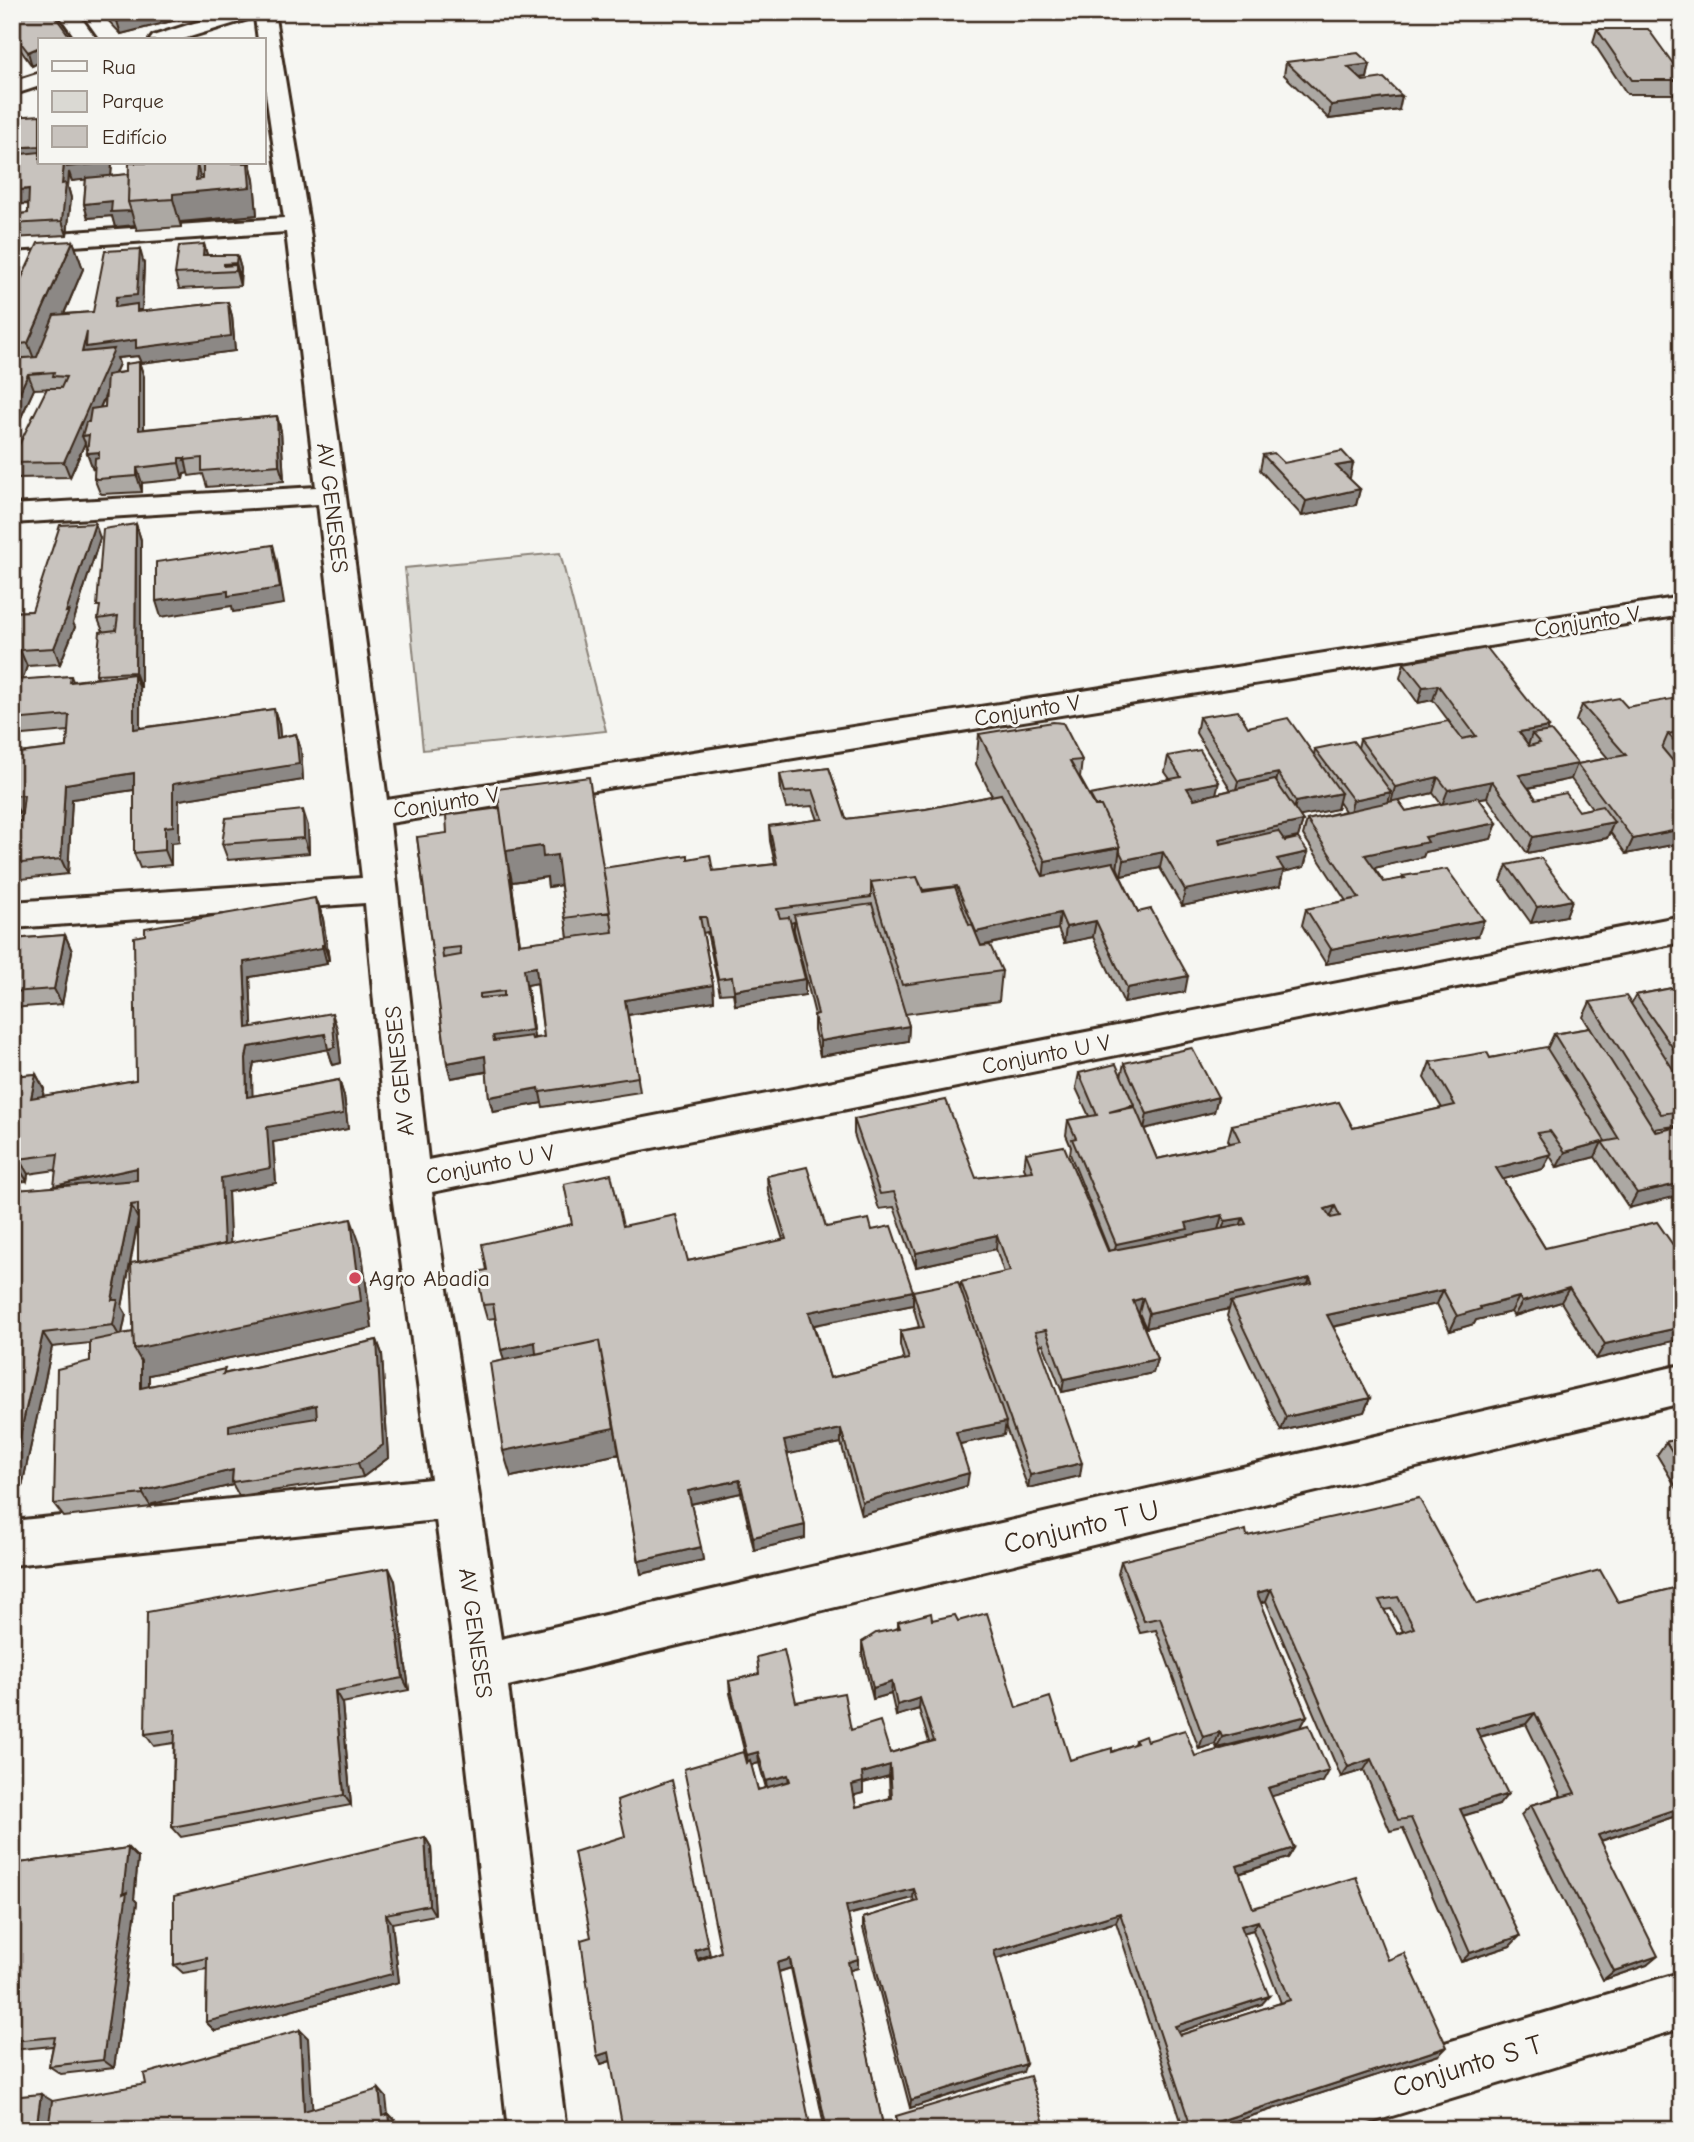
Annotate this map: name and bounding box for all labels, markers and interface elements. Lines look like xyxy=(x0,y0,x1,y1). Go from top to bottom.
legend xyxy=(38,38,266,164)
text: Rua xyxy=(102,55,136,79)
text: Parque xyxy=(102,89,164,113)
text: Edifício xyxy=(102,125,167,149)
street label: AV GENESES xyxy=(311,441,354,575)
street label: Conjunto V xyxy=(1532,600,1643,643)
street label: Conjunto V xyxy=(972,689,1083,732)
street label: Conjunto V xyxy=(391,781,502,824)
street label: AV GENESES xyxy=(379,1004,420,1138)
street label: Conjunto U V xyxy=(979,1029,1113,1080)
street label: Conjunto U V xyxy=(423,1139,557,1190)
place label: Agro Abadia xyxy=(369,1265,490,1292)
marker: Agro Abadia xyxy=(347,1270,363,1286)
street label: Conjunto T U xyxy=(1000,1494,1162,1560)
street label: AV GENESES xyxy=(453,1566,498,1700)
street label: Conjunto S T xyxy=(1389,2028,1546,2104)

